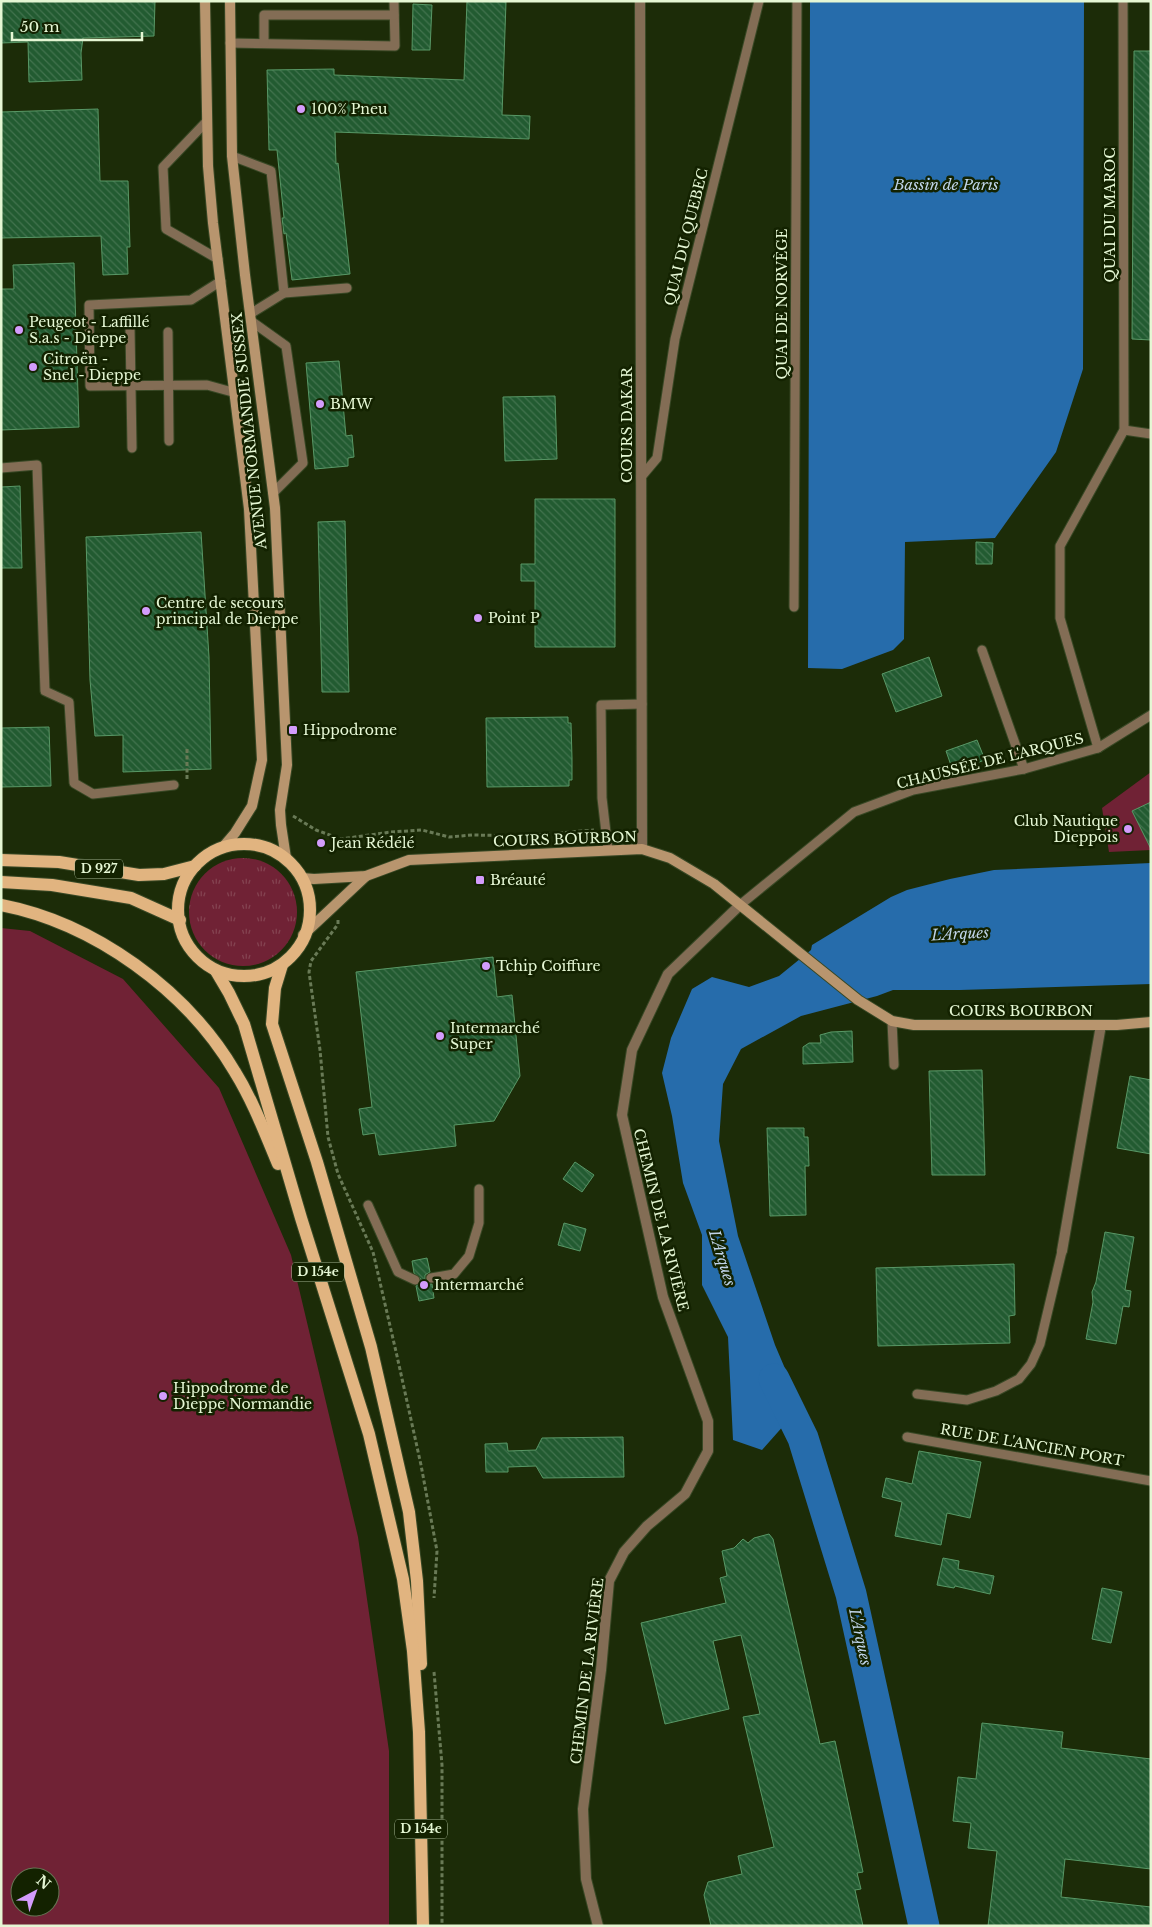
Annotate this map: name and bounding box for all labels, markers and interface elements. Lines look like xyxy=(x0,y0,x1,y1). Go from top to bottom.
scale bar xyxy=(12,10,142,42)
text: 50 m xyxy=(20,17,60,36)
place label: 100% Pneu xyxy=(311,100,388,118)
marker: 100% Pneu xyxy=(295,103,307,115)
street label: QUAI DU MAROC xyxy=(1101,148,1119,282)
street label: QUAI DU QUEBEC xyxy=(660,166,712,308)
water label: Bassin de Paris xyxy=(892,175,999,194)
street label: QUAI DE NORVÈGE xyxy=(773,229,791,379)
street label: AVENUE NORMANDIE SUSSEX xyxy=(228,311,270,551)
place label: Peugeot - Laffillé S.a.s - Dieppe xyxy=(29,313,150,347)
marker: Peugeot - Laffillé S.a.s - Dieppe xyxy=(13,324,25,336)
place label: Citroën - Snel - Dieppe xyxy=(43,350,141,384)
marker: Citroën - Snel - Dieppe xyxy=(27,361,39,373)
street label: COURS DAKAR xyxy=(618,366,636,483)
place label: BMW xyxy=(330,395,373,413)
marker: BMW xyxy=(314,398,326,410)
place label: Centre de secours principal de Dieppe xyxy=(156,594,298,628)
marker: Centre de secours principal de Dieppe xyxy=(140,605,152,617)
place label: Point P xyxy=(488,609,540,627)
marker: Point P xyxy=(472,612,484,624)
place label: Hippodrome xyxy=(303,721,397,739)
marker: Hippodrome xyxy=(287,724,299,736)
street label: CHAUSSÉE DE L'ARQUES xyxy=(895,729,1085,793)
place label: Club Nautique Dieppois xyxy=(1014,812,1118,846)
marker: Club Nautique Dieppois xyxy=(1122,823,1134,835)
street label: COURS BOURBON xyxy=(493,827,638,851)
place label: Jean Rédélé xyxy=(329,834,415,852)
marker: Jean Rédélé xyxy=(315,837,327,849)
road number: D 927 xyxy=(75,860,123,879)
place label: Bréauté xyxy=(490,871,546,889)
marker: Bréauté xyxy=(474,874,486,886)
water label: L'Arques xyxy=(930,922,990,945)
place label: Tchip Coiffure xyxy=(496,957,600,975)
marker: Tchip Coiffure xyxy=(480,960,492,972)
street label: COURS BOURBON xyxy=(949,1002,1093,1020)
place label: Intermarché Super xyxy=(450,1019,540,1053)
marker: Intermarché Super xyxy=(434,1030,446,1042)
street label: CHEMIN DE LA RIVIÈRE xyxy=(630,1127,692,1313)
water label: L'Arques xyxy=(705,1226,740,1289)
road number: D 154e xyxy=(292,1262,344,1282)
place label: Intermarché xyxy=(434,1276,524,1294)
marker: Intermarché xyxy=(418,1279,430,1291)
place label: Hippodrome de Dieppe Normandie xyxy=(173,1379,312,1413)
marker: Hippodrome de Dieppe Normandie xyxy=(157,1390,169,1402)
street label: RUE DE L'ANCIEN PORT xyxy=(939,1420,1125,1470)
street label: CHEMIN DE LA RIVIÈRE xyxy=(567,1577,607,1765)
water label: L'Arques xyxy=(845,1606,876,1667)
road number: D 154e xyxy=(395,1820,447,1838)
north arrow xyxy=(10,1867,60,1917)
text: N xyxy=(33,1871,54,1893)

